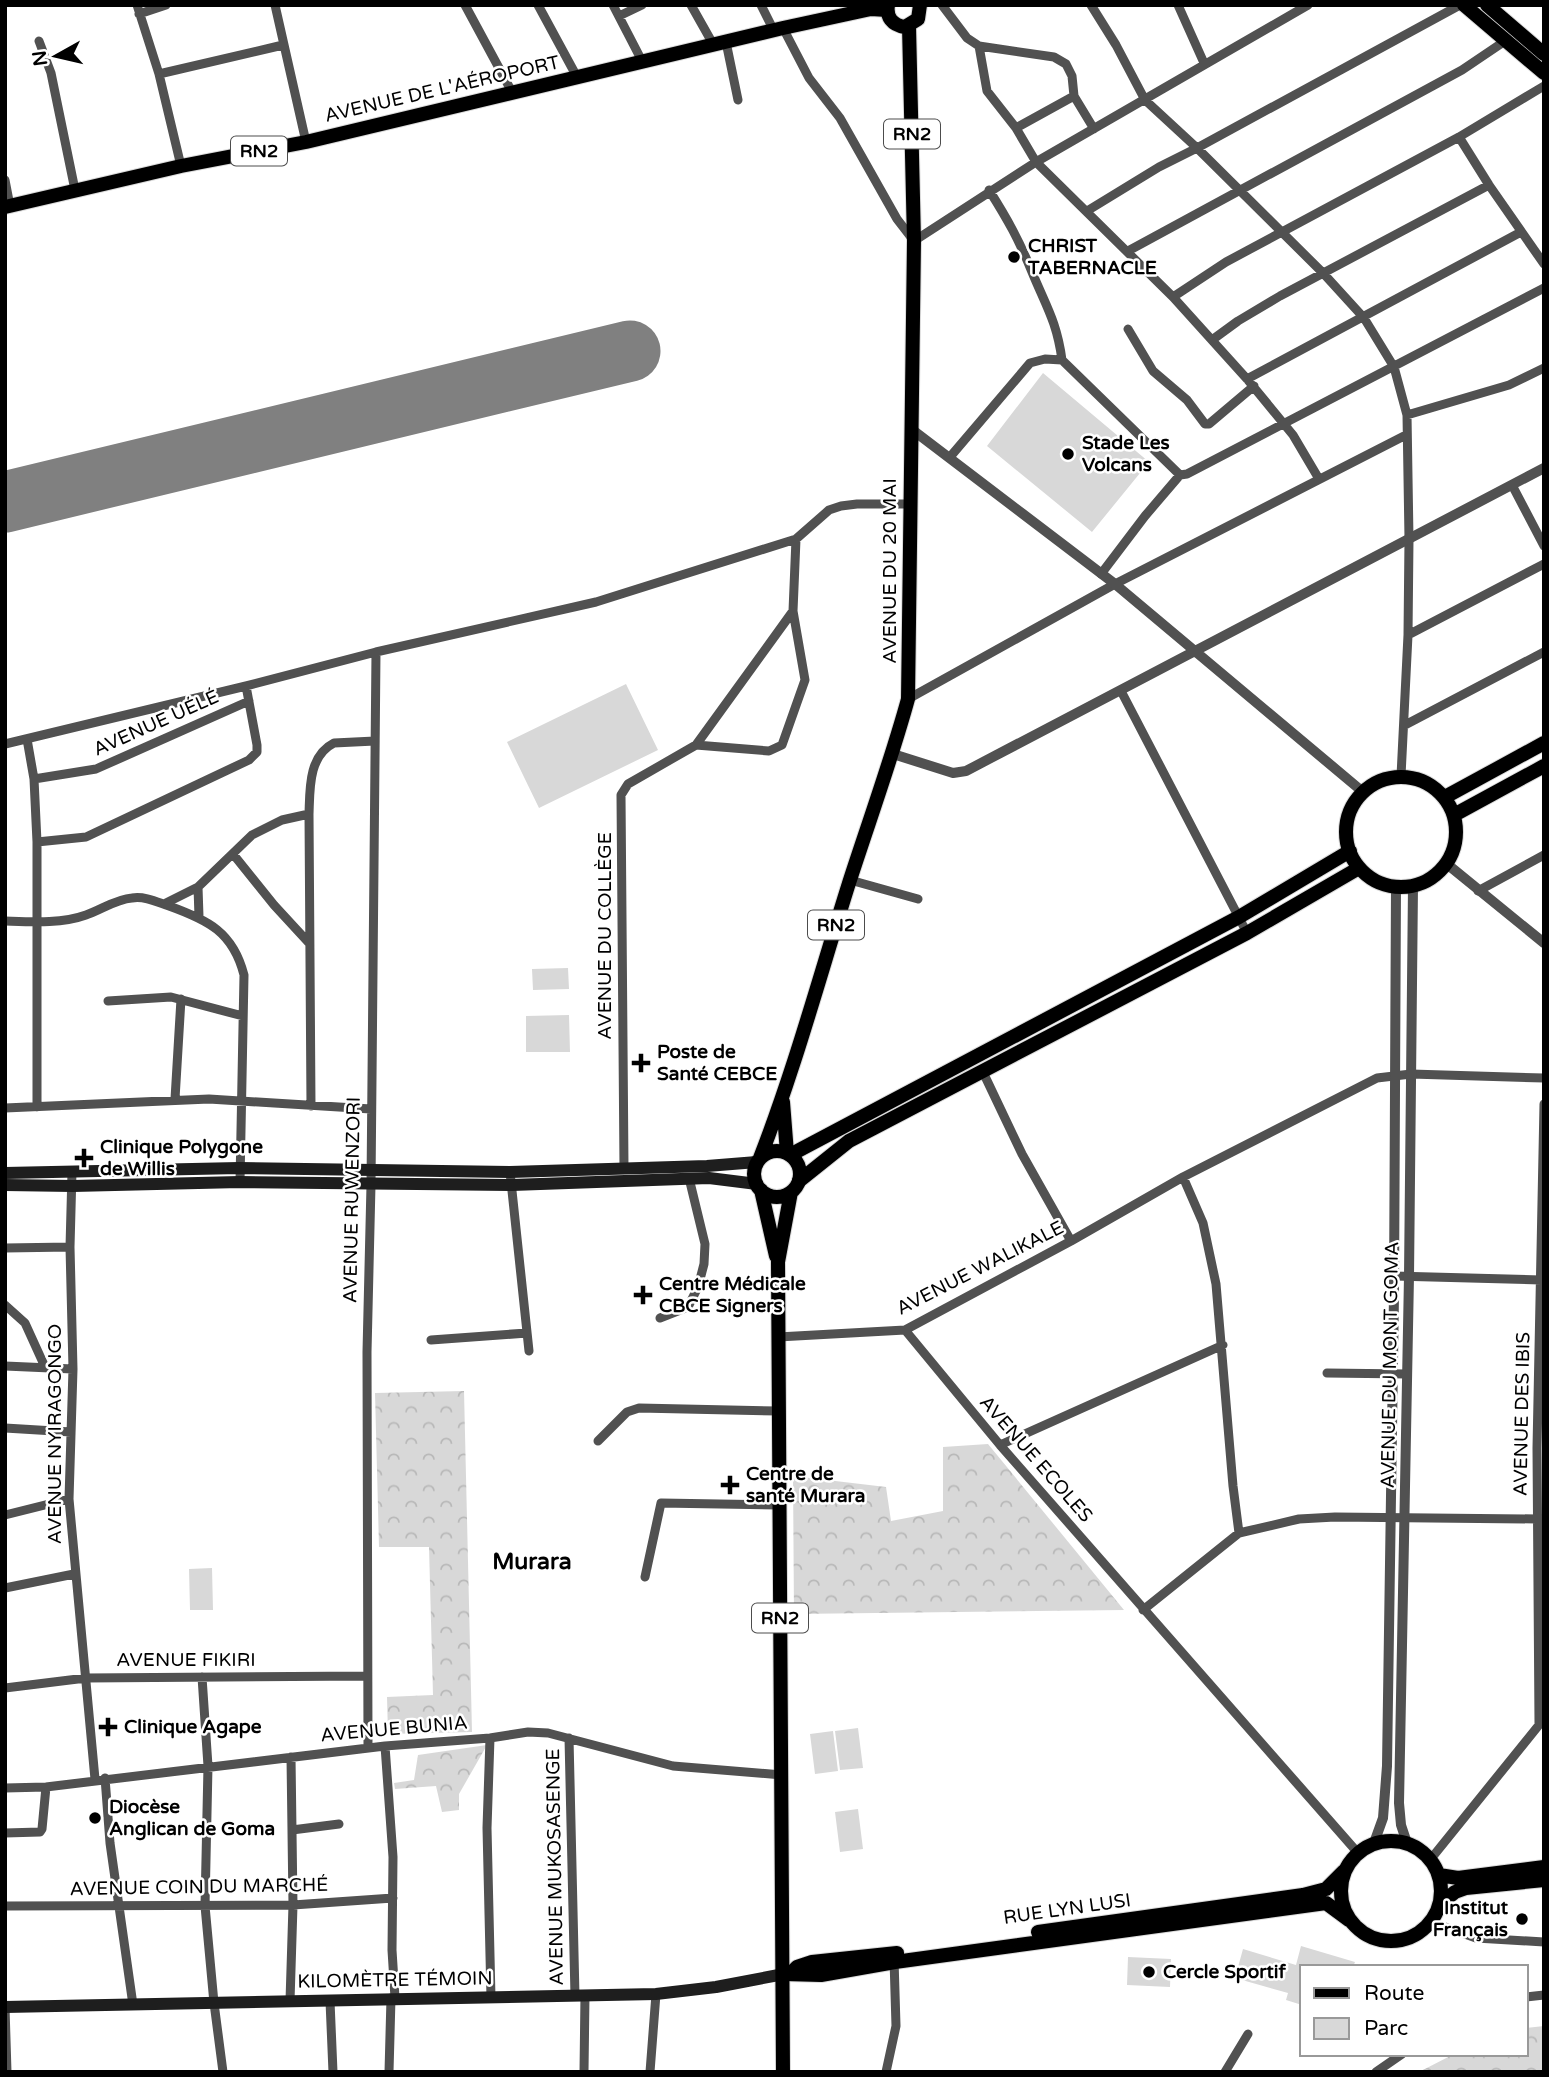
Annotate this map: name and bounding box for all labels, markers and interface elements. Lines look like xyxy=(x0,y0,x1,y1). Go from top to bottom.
north arrow xyxy=(21,21,91,91)
text: N xyxy=(28,49,52,67)
street label: AVENUE DE L'AÉROPORT xyxy=(322,51,562,127)
road number: RN2 xyxy=(884,119,940,148)
road number: RN2 xyxy=(231,136,287,166)
place label: CHRIST TABERNACLE xyxy=(1027,235,1157,279)
marker: CHRIST TABERNACLE xyxy=(1006,249,1022,265)
place label: Stade Les Volcans xyxy=(1082,432,1170,476)
marker: Stade Les Volcans xyxy=(1060,446,1076,462)
street label: AVENUE DU 20 MAI xyxy=(879,478,901,664)
street label: AVENUE UÉLÉ xyxy=(90,686,222,760)
street label: AVENUE DU COLLÈGE xyxy=(594,832,616,1040)
road number: RN2 xyxy=(808,910,864,940)
place label: Poste de Santé CEBCE xyxy=(657,1041,777,1085)
marker: Poste de Santé CEBCE xyxy=(631,1053,651,1073)
street label: AVENUE RUWENZORI xyxy=(339,1097,365,1303)
place label: Clinique Polygone de Willis xyxy=(100,1136,263,1180)
marker: Clinique Polygone de Willis xyxy=(74,1148,94,1168)
street label: AVENUE WALIKALE xyxy=(893,1216,1067,1320)
street label: AVENUE DU MONT GOMA xyxy=(1377,1241,1403,1489)
place label: Centre Médicale CBCE Signers xyxy=(659,1273,806,1318)
marker: Centre Médicale CBCE Signers xyxy=(633,1285,653,1305)
street label: AVENUE NYIRAGONGO xyxy=(44,1324,66,1544)
street label: AVENUE DES IBIS xyxy=(1510,1332,1534,1496)
street label: AVENUE ECOLES xyxy=(975,1391,1097,1527)
place label: Centre de santé Murara xyxy=(746,1463,866,1507)
marker: Centre de santé Murara xyxy=(720,1475,740,1495)
district label: Murara xyxy=(492,1548,572,1576)
road number: RN2 xyxy=(752,1604,808,1632)
street label: AVENUE FIKIRI xyxy=(116,1649,256,1671)
street label: AVENUE BUNIA xyxy=(319,1712,469,1746)
place label: Clinique Agape xyxy=(124,1716,262,1739)
marker: Clinique Agape xyxy=(98,1717,118,1737)
street label: AVENUE MUKOSASENGE xyxy=(542,1748,568,1986)
place label: Diocèse Anglican de Goma xyxy=(109,1796,275,1841)
marker: Diocèse Anglican de Goma xyxy=(87,1810,103,1826)
street label: AVENUE COIN DU MARCHÉ xyxy=(70,1874,328,1900)
street label: RUE LYN LUSI xyxy=(1002,1889,1132,1929)
place label: Institut Français xyxy=(1433,1897,1509,1942)
marker: Institut Français xyxy=(1514,1911,1530,1927)
place label: Cercle Sportif xyxy=(1163,1961,1287,1984)
marker: Cercle Sportif xyxy=(1141,1964,1157,1980)
legend xyxy=(1300,1965,1528,2056)
street label: KILOMÈTRE TÉMOIN xyxy=(297,1967,493,1993)
text: Route xyxy=(1364,1981,1424,2006)
text: Parc xyxy=(1364,2016,1408,2041)

